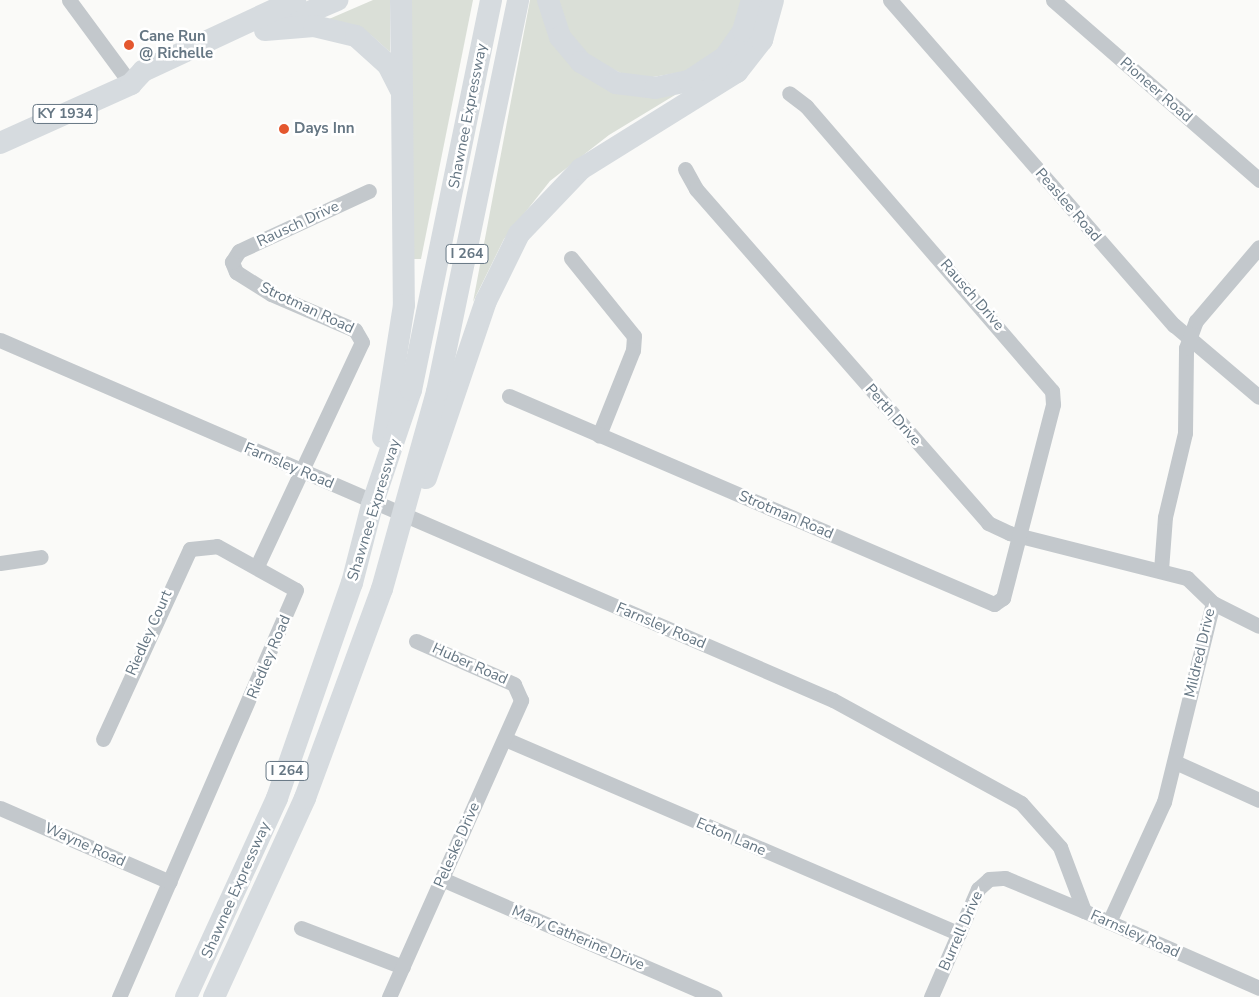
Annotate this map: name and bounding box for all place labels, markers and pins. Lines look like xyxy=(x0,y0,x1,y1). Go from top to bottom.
place label: Cane Run @ Richelle xyxy=(139,27,213,62)
marker: Cane Run @ Richelle xyxy=(123,39,135,51)
place label: Days Inn xyxy=(294,120,354,138)
marker: Days Inn xyxy=(278,123,290,135)

